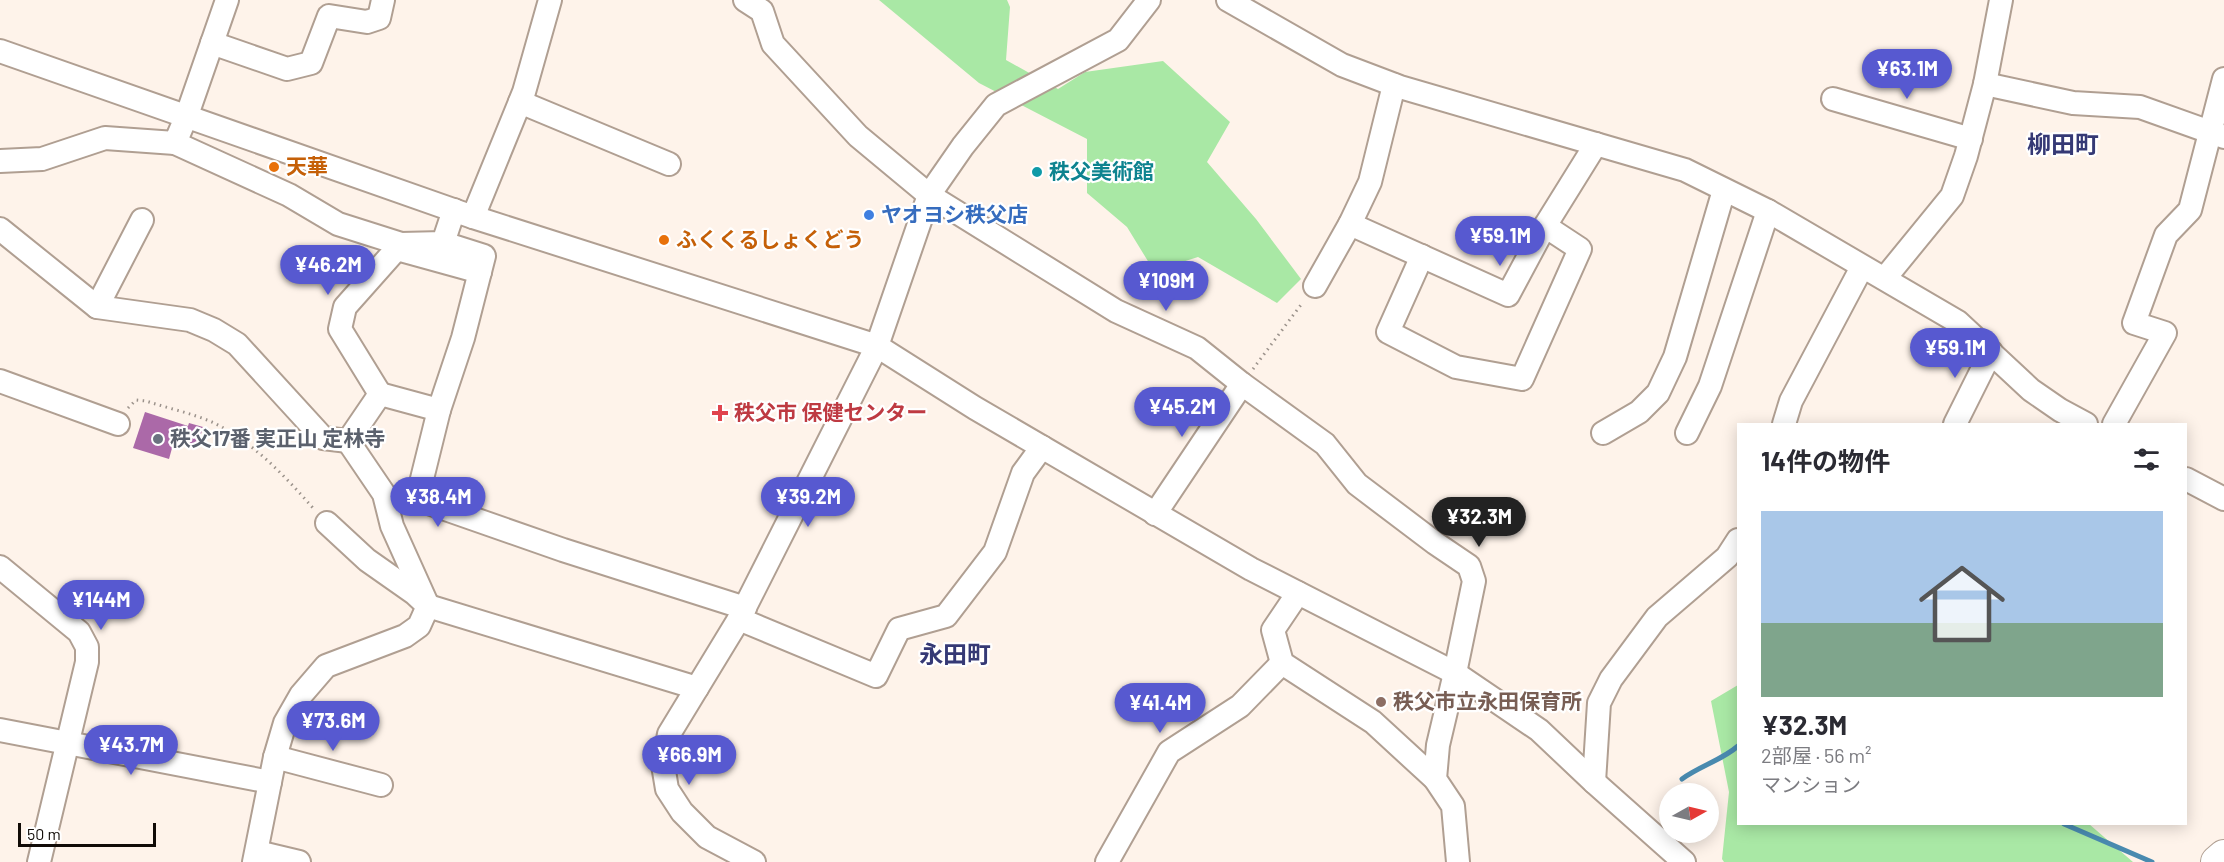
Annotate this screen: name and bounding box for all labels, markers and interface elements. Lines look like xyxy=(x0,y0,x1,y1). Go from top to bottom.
pin: ¥63.1M xyxy=(1858,49,1956,100)
text: ¥63.1M xyxy=(1876,56,1938,80)
district label: 柳田町 xyxy=(2027,129,2099,158)
place label: 天華 xyxy=(286,153,328,178)
place label: 秩父美術館 xyxy=(1049,158,1154,183)
marker: 天華 xyxy=(267,160,281,174)
marker: 秩父美術館 xyxy=(1030,165,1044,179)
place label: ヤオヨシ秩父店 xyxy=(881,201,1028,226)
marker: ヤオヨシ秩父店 xyxy=(862,208,876,222)
pin: ¥59.1M xyxy=(1451,216,1549,267)
text: ¥59.1M xyxy=(1469,223,1531,247)
place label: ふくくるしょくどう xyxy=(676,226,865,251)
marker: ふくくるしょくどう xyxy=(657,233,671,247)
pin: ¥46.2M xyxy=(279,245,377,296)
text: ¥46.2M xyxy=(294,252,362,276)
pin: ¥109M xyxy=(1124,261,1208,312)
text: ¥109M xyxy=(1137,268,1195,292)
pin: ¥59.1M xyxy=(1906,328,2004,379)
text: ¥59.1M xyxy=(1924,335,1986,359)
pin: ¥45.2M xyxy=(1133,387,1231,438)
text: ¥45.2M xyxy=(1148,394,1216,418)
place label: 秩父市 保健センター xyxy=(734,399,927,424)
marker: 秩父市 保健センター xyxy=(711,404,729,422)
place label: 秩父17番 実正山 定林寺 xyxy=(170,425,385,450)
marker: 秩父17番 実正山 定林寺 xyxy=(151,432,165,446)
icon: filters xyxy=(2130,443,2163,476)
text: 14件の物件 xyxy=(1761,445,1890,476)
pin: ¥38.4M xyxy=(389,477,487,528)
pin: ¥39.2M xyxy=(759,477,857,528)
text: ¥38.4M xyxy=(404,484,472,508)
text: ¥39.2M xyxy=(775,484,841,508)
pin: ¥32.3M xyxy=(1430,497,1528,548)
text: ¥32.3M xyxy=(1446,504,1512,528)
icon: home xyxy=(1908,550,2016,658)
pin: ¥144M xyxy=(59,580,143,631)
text: ¥144M xyxy=(71,587,131,611)
district label: 永田町 xyxy=(919,639,991,668)
pin: ¥41.4M xyxy=(1111,683,1209,734)
place label: 秩父市立永田保育所 xyxy=(1393,688,1582,713)
text: ¥41.4M xyxy=(1129,690,1191,714)
marker: 秩父市立永田保育所 xyxy=(1374,695,1388,709)
pin: ¥73.6M xyxy=(284,701,382,752)
text: ¥73.6M xyxy=(301,708,365,732)
text: ¥32.3M xyxy=(1761,709,1847,740)
pin: ¥43.7M xyxy=(82,725,180,776)
text: ¥43.7M xyxy=(98,732,164,756)
pin: ¥66.9M xyxy=(640,735,738,786)
text: ¥66.9M xyxy=(656,742,722,766)
text: 2部屋 · 56 m² xyxy=(1761,743,1872,767)
text: マンション xyxy=(1761,772,1861,796)
north arrow xyxy=(1659,783,1719,843)
map controls xyxy=(1659,783,1719,843)
scale bar xyxy=(18,820,156,848)
text: 50 m xyxy=(27,824,61,843)

